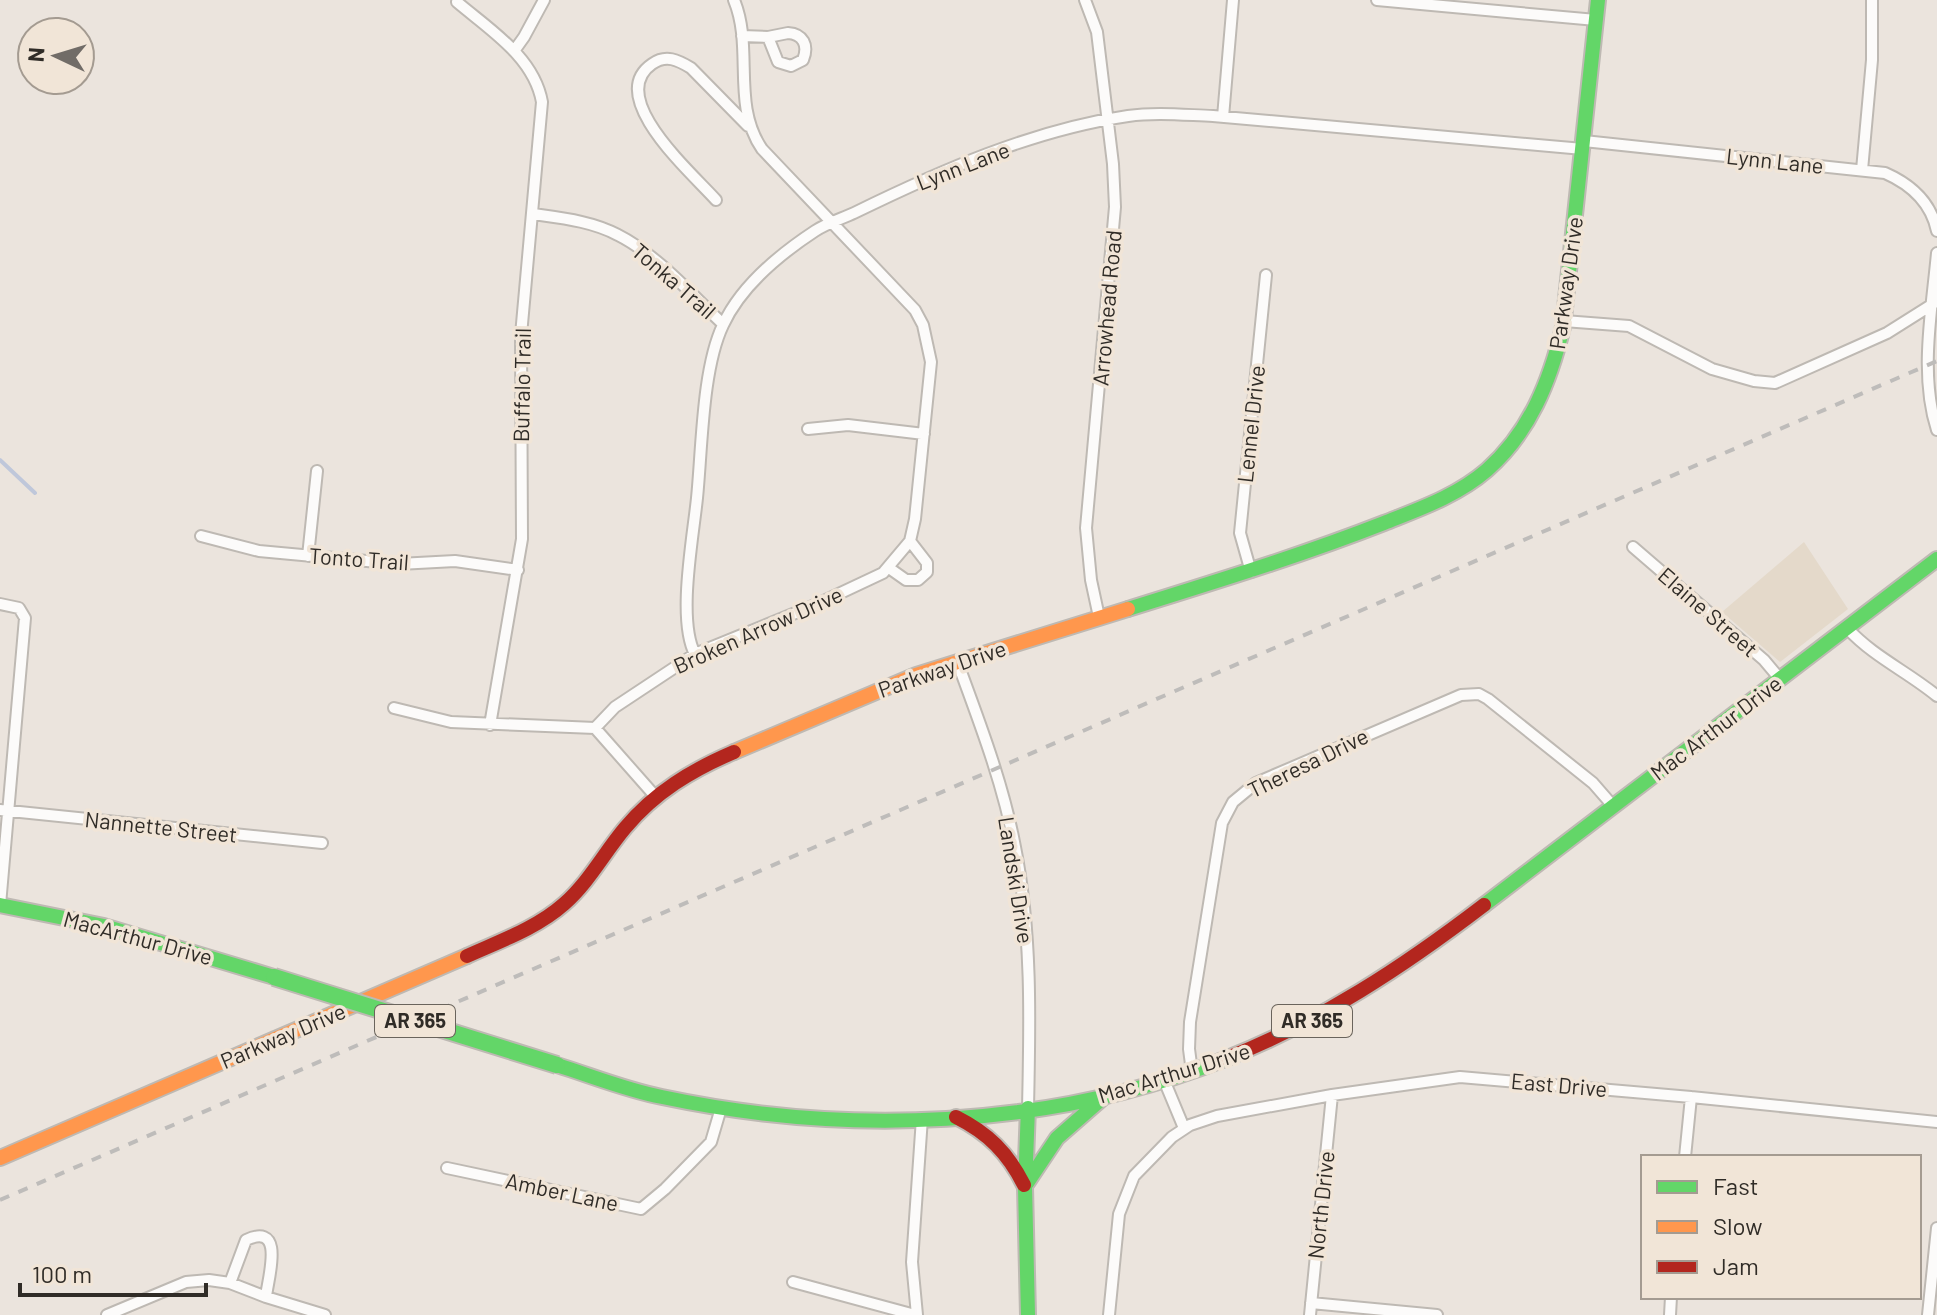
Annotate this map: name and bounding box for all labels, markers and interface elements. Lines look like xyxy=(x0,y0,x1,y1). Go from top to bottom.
north arrow xyxy=(16,16,96,96)
text: N xyxy=(22,46,49,63)
street label: Lynn Lane xyxy=(912,135,1013,195)
street label: Lynn Lane xyxy=(1725,142,1825,178)
street label: Parkway Drive xyxy=(1543,215,1587,351)
street label: Arrowhead Road xyxy=(1086,229,1126,387)
street label: Tonka Trail xyxy=(627,237,722,324)
street label: Buffalo Trail xyxy=(507,328,535,442)
street label: Lennel Drive xyxy=(1231,364,1269,484)
street label: Tonto Trail xyxy=(308,542,410,574)
street label: Elaine Street xyxy=(1654,561,1764,661)
street label: Broken Arrow Drive xyxy=(669,580,846,678)
street label: Parkway Drive xyxy=(874,634,1009,702)
street label: Mac Arthur Drive xyxy=(1645,669,1786,785)
street label: Theresa Drive xyxy=(1243,722,1372,802)
street label: Nannette Street xyxy=(84,805,239,847)
street label: Landski Drive xyxy=(994,815,1040,945)
street label: MacArthur Drive xyxy=(61,905,216,969)
street label: Parkway Drive xyxy=(216,997,349,1073)
road number: AR 365 xyxy=(375,1005,455,1037)
road number: AR 365 xyxy=(1272,1005,1352,1037)
street label: Mac Arthur Drive xyxy=(1095,1037,1253,1108)
street label: East Drive xyxy=(1510,1067,1608,1101)
street label: North Drive xyxy=(1301,1150,1339,1260)
legend xyxy=(1641,1155,1921,1299)
street label: Amber Lane xyxy=(503,1166,621,1216)
text: Fast xyxy=(1713,1171,1758,1200)
text: Slow xyxy=(1713,1211,1762,1240)
scale bar xyxy=(20,1247,206,1297)
text: Jam xyxy=(1713,1251,1759,1280)
text: 100 m xyxy=(32,1259,92,1288)

